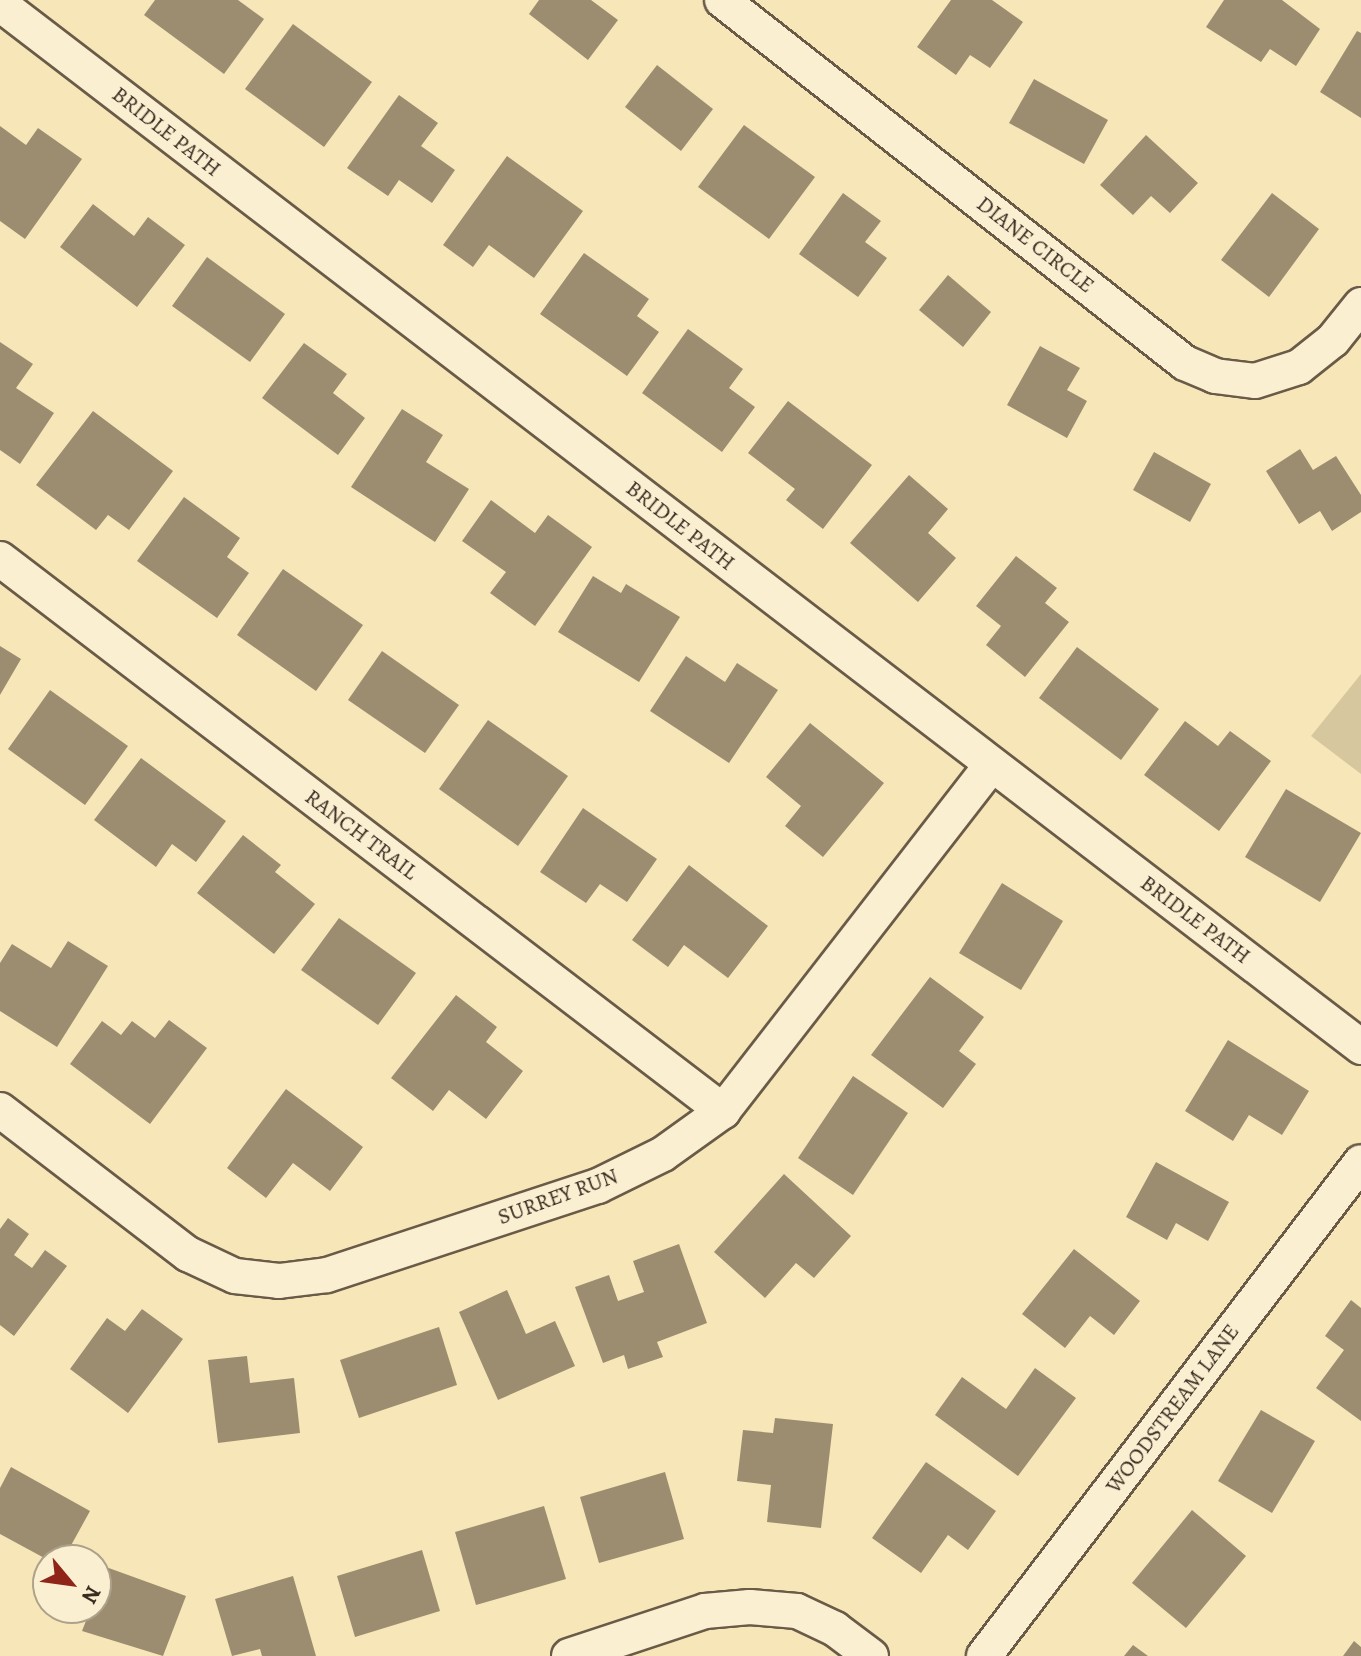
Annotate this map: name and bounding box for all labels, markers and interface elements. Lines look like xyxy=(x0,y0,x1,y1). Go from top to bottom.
street label: BRIDLE PATH xyxy=(106,81,226,183)
street label: DIANE CIRCLE xyxy=(971,191,1099,299)
street label: BRIDLE PATH xyxy=(620,475,740,577)
street label: RANCH TRAIL xyxy=(299,784,423,886)
street label: BRIDLE PATH xyxy=(1135,870,1255,970)
street label: SURREY RUN xyxy=(494,1163,622,1231)
street label: WOODSTREAM LANE xyxy=(1101,1319,1245,1499)
north arrow xyxy=(32,1544,112,1624)
text: N xyxy=(74,1580,108,1609)

